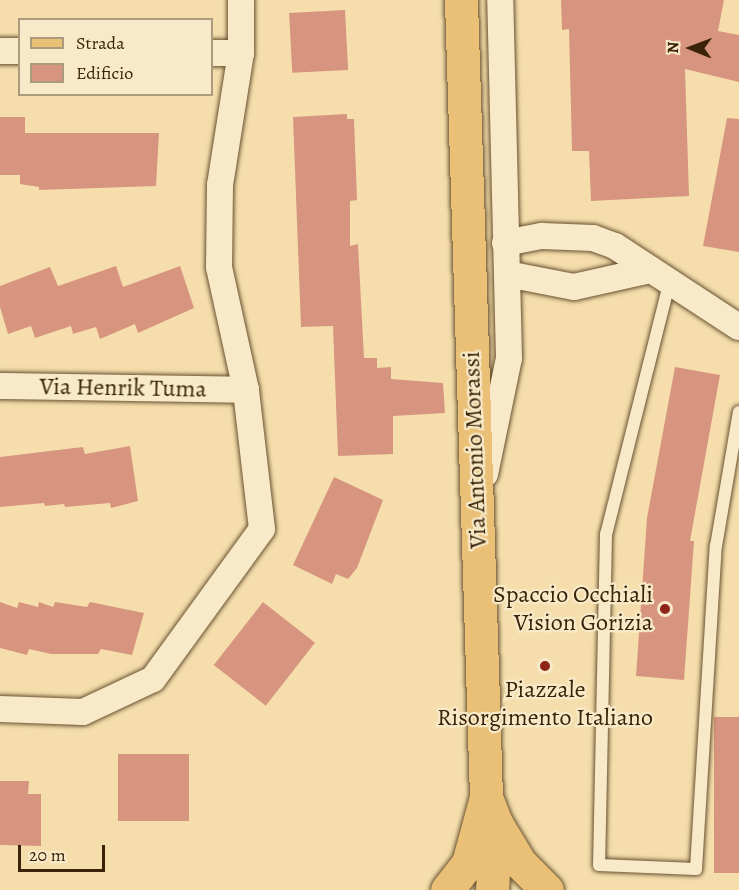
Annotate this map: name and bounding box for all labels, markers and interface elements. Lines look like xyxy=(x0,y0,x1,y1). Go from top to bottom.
legend xyxy=(18,18,213,96)
north arrow xyxy=(661,18,721,78)
text: Strada xyxy=(76,31,125,55)
text: N xyxy=(662,42,684,54)
text: Edificio xyxy=(76,61,133,85)
street label: Via Antonio Morassi xyxy=(457,351,493,549)
street label: Via Henrik Tuma xyxy=(39,372,207,404)
place label: Spaccio Occhiali Vision Gorizia xyxy=(493,581,653,637)
marker: Spaccio Occhiali Vision Gorizia xyxy=(658,602,672,616)
marker: Piazzale Risorgimento Italiano xyxy=(538,659,552,673)
place label: Piazzale Risorgimento Italiano xyxy=(437,676,653,732)
scale bar xyxy=(21,833,108,871)
text: 20 m xyxy=(29,843,66,867)

